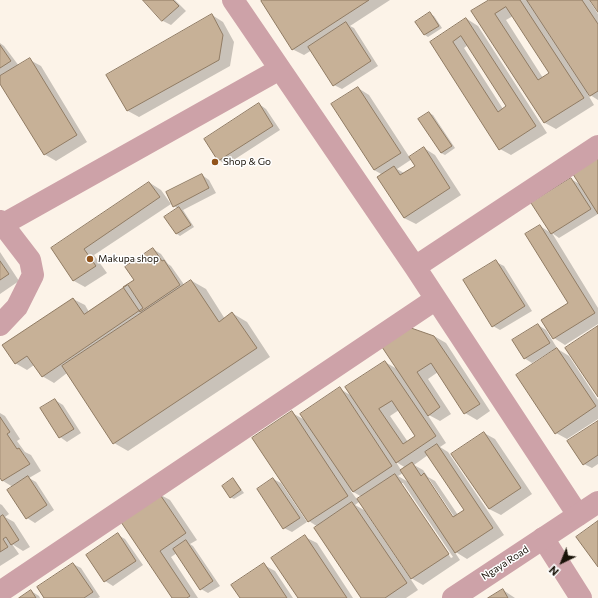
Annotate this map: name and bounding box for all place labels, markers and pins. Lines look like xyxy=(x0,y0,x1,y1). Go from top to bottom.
place label: Shop & Go xyxy=(223,156,271,168)
marker: Shop & Go xyxy=(210,157,220,167)
place label: Makupa shop xyxy=(98,253,159,265)
marker: Makupa shop xyxy=(85,254,95,264)

